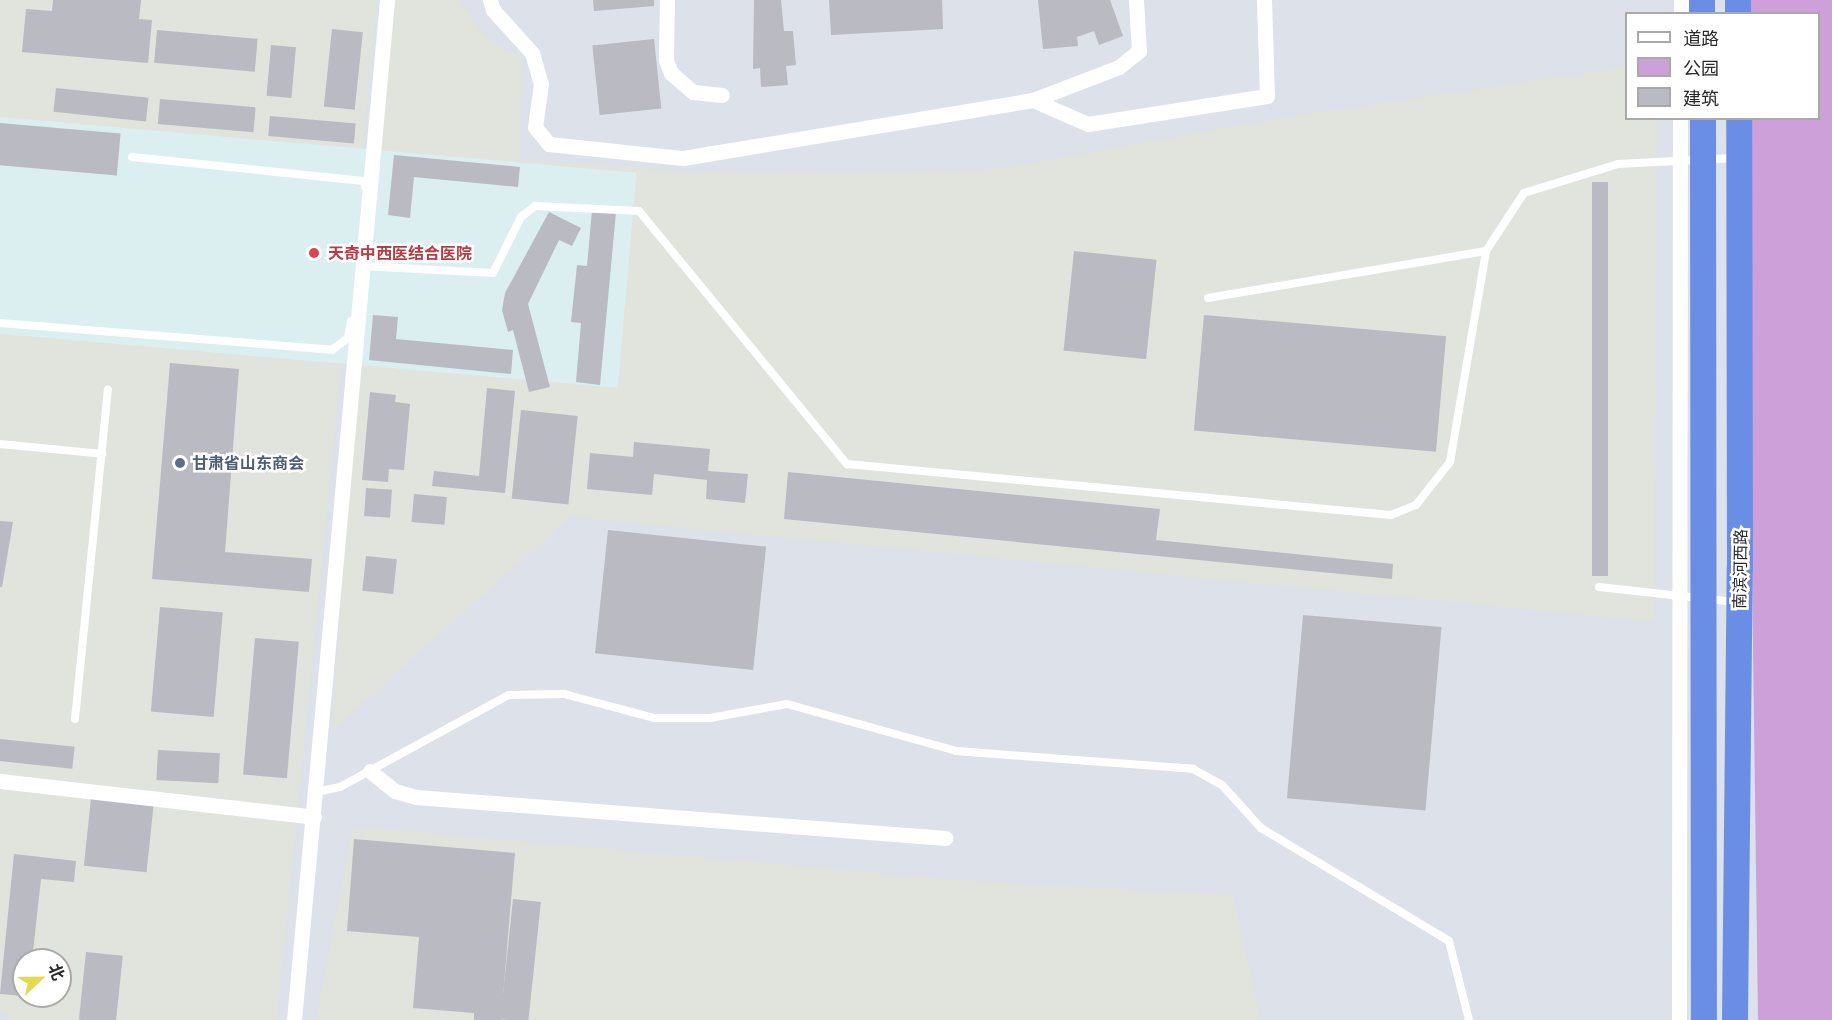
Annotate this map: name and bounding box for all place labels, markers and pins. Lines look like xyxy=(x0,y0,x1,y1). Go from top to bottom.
place label: 天奇中西医结合医院 xyxy=(328,243,472,263)
marker: 天奇中西医结合医院 xyxy=(305,244,323,262)
place label: 甘肃省山东商会 xyxy=(192,453,304,473)
marker: 甘肃省山东商会 xyxy=(173,456,187,470)

